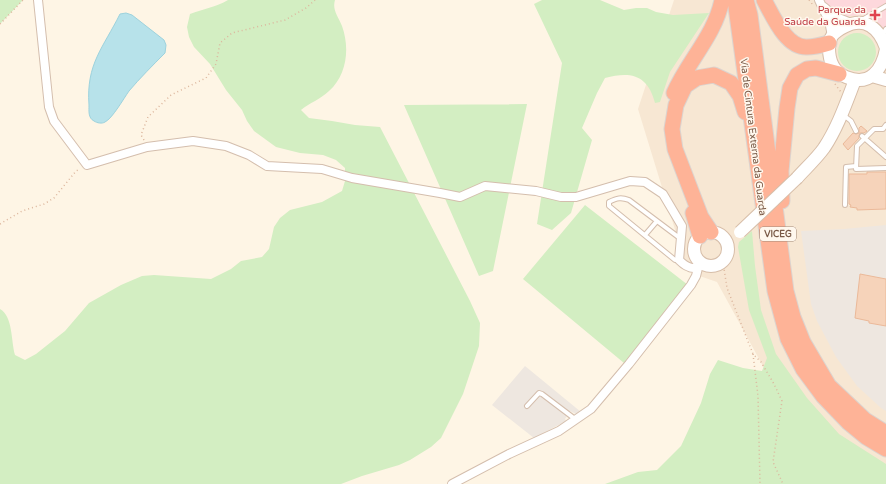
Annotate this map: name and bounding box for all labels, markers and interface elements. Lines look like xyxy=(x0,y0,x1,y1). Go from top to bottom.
place label: Parque da Saúde da Guarda xyxy=(784,4,866,28)
marker: Parque da Saúde da Guarda xyxy=(869,9,881,21)
street label: Via de Cintura Externa da Guarda xyxy=(737,58,769,216)
road number: VICEG xyxy=(760,227,796,241)

